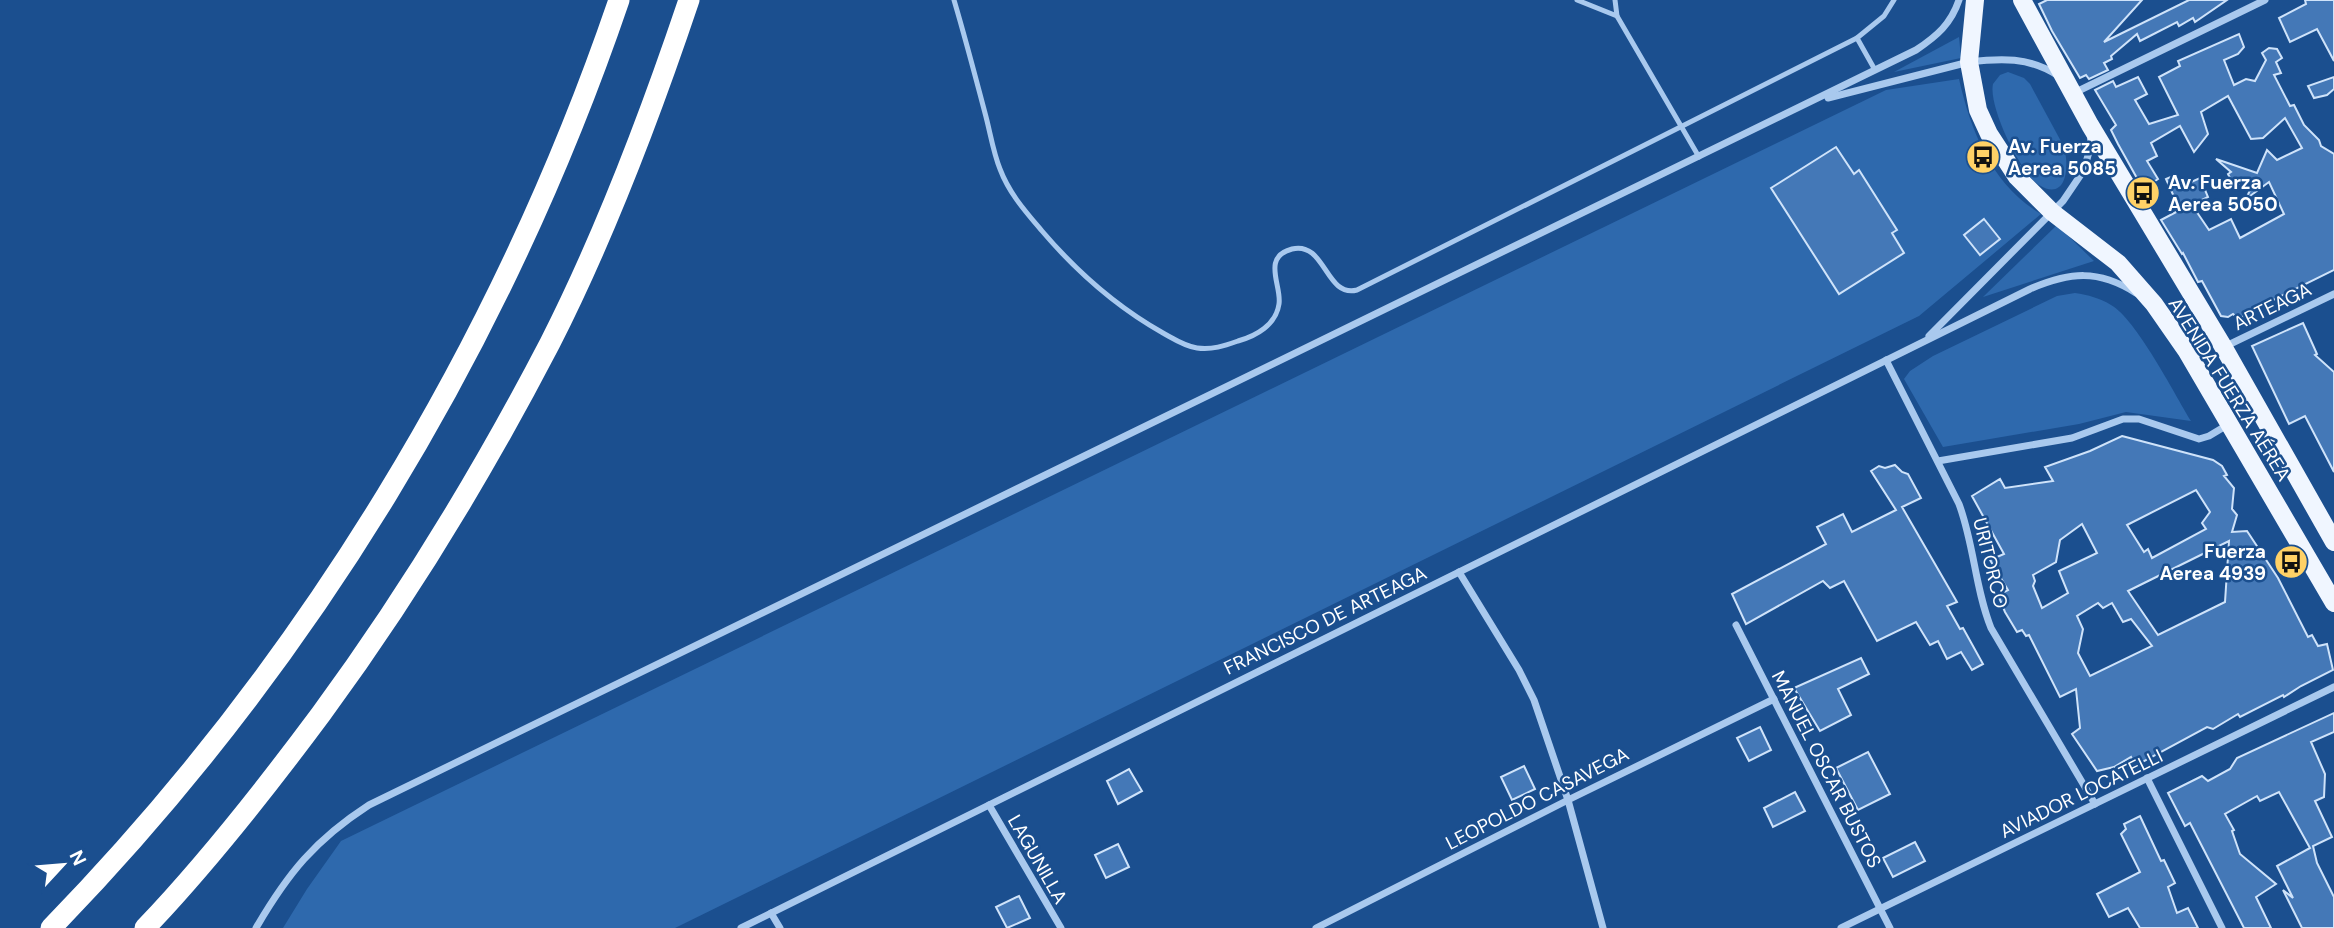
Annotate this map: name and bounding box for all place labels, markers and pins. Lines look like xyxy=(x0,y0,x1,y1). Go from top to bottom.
place label: Av. Fuerza Aerea 5085 xyxy=(2008,134,2116,181)
bus stop icon: Av. Fuerza Aerea 5085 xyxy=(1964,138,2002,176)
place label: Av. Fuerza Aerea 5050 xyxy=(2168,170,2278,217)
bus stop icon: Av. Fuerza Aerea 5050 xyxy=(2124,174,2162,212)
place label: Fuerza Aerea 4939 xyxy=(2160,539,2266,586)
bus stop icon: Fuerza Aerea 4939 xyxy=(2272,543,2310,581)

